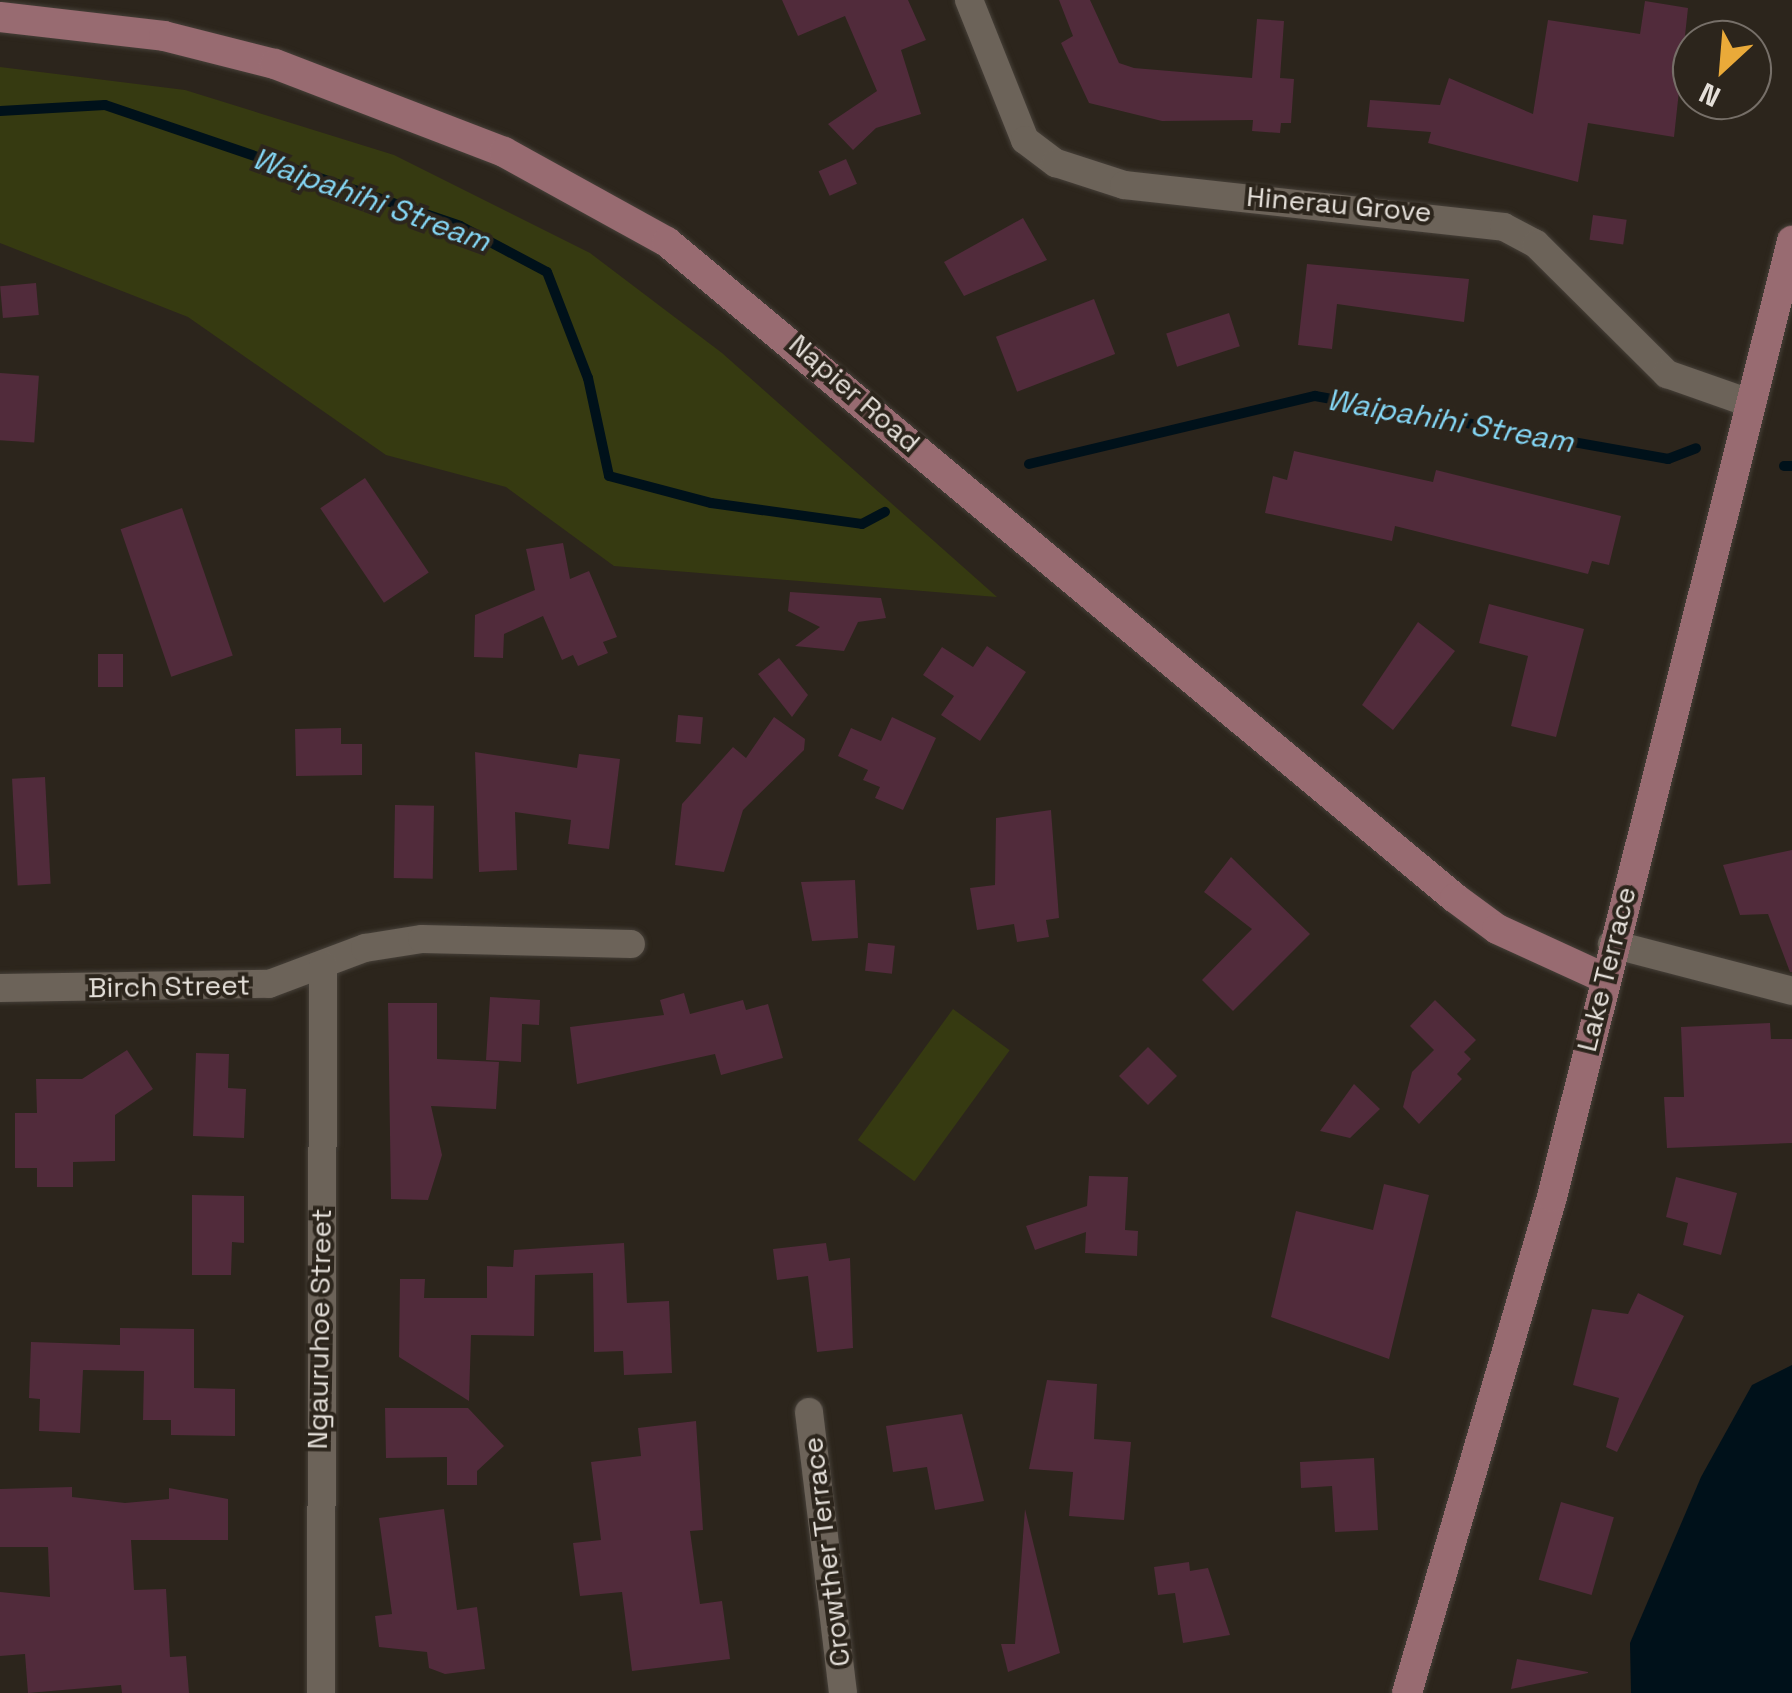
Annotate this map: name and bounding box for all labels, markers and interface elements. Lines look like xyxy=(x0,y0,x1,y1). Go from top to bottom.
north arrow xyxy=(1672,20,1772,120)
text: N xyxy=(1693,75,1726,115)
water label: Waipahihi Stream xyxy=(247,140,495,260)
street label: Hinerau Grove xyxy=(1245,179,1433,229)
street label: Napier Road xyxy=(783,327,927,459)
water label: Waipahihi Stream xyxy=(1324,382,1576,460)
street label: Lake Terrace xyxy=(1569,883,1643,1055)
street label: Birch Street xyxy=(88,968,250,1004)
street label: Ngauruhoe Street xyxy=(300,1208,338,1450)
street label: Crowther Terrace xyxy=(795,1435,857,1669)

